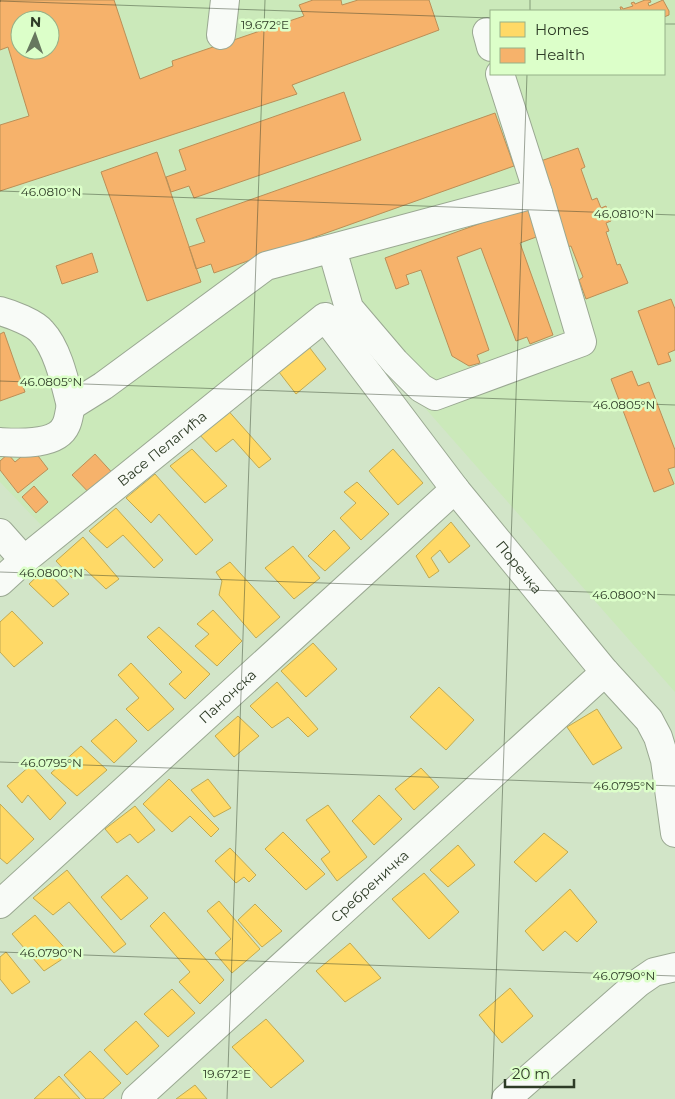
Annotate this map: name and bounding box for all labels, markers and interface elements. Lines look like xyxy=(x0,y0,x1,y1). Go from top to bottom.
north arrow xyxy=(10,10,60,60)
legend xyxy=(490,10,665,75)
text: N xyxy=(29,13,41,31)
text: 19.672°E xyxy=(241,17,289,32)
text: Homes xyxy=(535,20,589,39)
text: Health xyxy=(535,45,585,64)
text: 46.0810°N xyxy=(21,184,81,199)
text: 46.0810°N xyxy=(594,206,654,221)
text: 46.0805°N xyxy=(20,374,82,389)
text: 46.0805°N xyxy=(593,397,655,412)
street label: Васе Пелагића xyxy=(114,407,210,490)
street label: Поречка xyxy=(492,537,546,597)
text: 46.0800°N xyxy=(19,565,83,580)
text: 46.0800°N xyxy=(592,587,656,602)
street label: Панонска xyxy=(195,666,260,727)
text: 46.0795°N xyxy=(20,755,82,770)
text: 46.0795°N xyxy=(593,778,655,793)
street label: Сребреничка xyxy=(327,846,412,926)
text: 46.0790°N xyxy=(20,945,82,960)
text: 46.0790°N xyxy=(593,968,655,983)
scale bar xyxy=(505,1056,574,1088)
text: 20 m xyxy=(512,1064,550,1083)
text: 19.672°E xyxy=(203,1066,251,1081)

